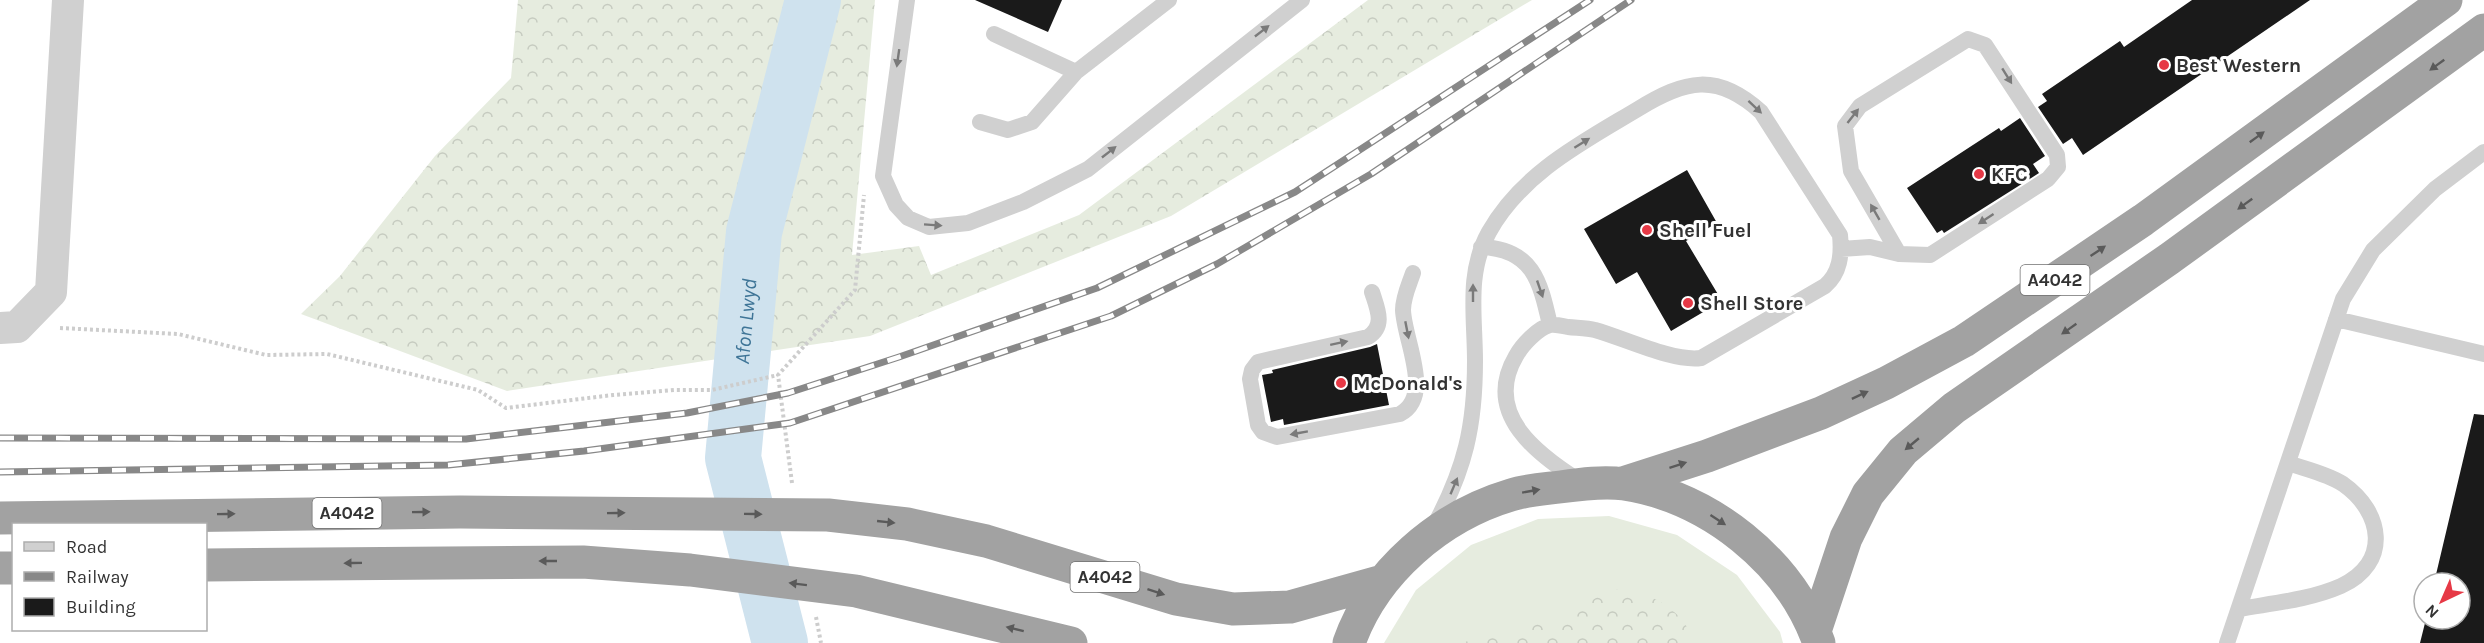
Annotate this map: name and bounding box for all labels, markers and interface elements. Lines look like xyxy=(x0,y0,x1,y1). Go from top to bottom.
one-way arrow xyxy=(1255,26,1270,38)
one-way arrow xyxy=(894,49,903,68)
place label: Best Western xyxy=(2176,54,2301,77)
marker: Best Western xyxy=(2157,58,2171,72)
one-way arrow xyxy=(2430,59,2446,71)
one-way arrow xyxy=(2002,68,2013,84)
one-way arrow xyxy=(1748,100,1763,114)
one-way arrow xyxy=(1846,108,1858,123)
one-way arrow xyxy=(2250,132,2265,144)
one-way arrow xyxy=(1574,137,1591,148)
one-way arrow xyxy=(1101,145,1117,158)
place label: KFC xyxy=(1991,163,2028,186)
marker: KFC xyxy=(1972,167,1986,181)
one-way arrow xyxy=(2238,198,2254,210)
one-way arrow xyxy=(1870,204,1880,221)
one-way arrow xyxy=(1977,214,1994,225)
place label: Shell Fuel xyxy=(1659,219,1752,242)
one-way arrow xyxy=(923,220,942,230)
marker: Shell Fuel xyxy=(1640,223,1654,237)
one-way arrow xyxy=(2090,245,2107,256)
road number: A4042 xyxy=(2020,265,2090,295)
water label: Afon Lwyd xyxy=(730,278,762,365)
one-way arrow xyxy=(1536,280,1546,298)
one-way arrow xyxy=(1468,284,1478,303)
place label: Shell Store xyxy=(1700,292,1803,315)
marker: Shell Store xyxy=(1681,296,1695,310)
one-way arrow xyxy=(1402,321,1411,340)
one-way arrow xyxy=(2061,323,2077,335)
one-way arrow xyxy=(1330,338,1349,347)
place label: McDonald's xyxy=(1353,372,1463,395)
marker: McDonald's xyxy=(1334,376,1348,390)
one-way arrow xyxy=(1852,390,1869,399)
one-way arrow xyxy=(1289,429,1308,438)
one-way arrow xyxy=(1905,437,1920,450)
one-way arrow xyxy=(1669,460,1687,470)
one-way arrow xyxy=(1449,476,1459,494)
one-way arrow xyxy=(1522,486,1541,495)
road number: A4042 xyxy=(312,498,382,528)
one-way arrow xyxy=(412,507,431,517)
one-way arrow xyxy=(607,508,626,518)
one-way arrow xyxy=(217,509,236,519)
one-way arrow xyxy=(743,509,762,519)
one-way arrow xyxy=(1710,514,1726,525)
one-way arrow xyxy=(877,517,896,527)
legend xyxy=(12,523,207,631)
text: Road xyxy=(66,536,107,558)
one-way arrow xyxy=(539,556,558,566)
one-way arrow xyxy=(344,558,363,568)
road number: A4042 xyxy=(1070,562,1140,592)
text: Railway xyxy=(66,566,129,588)
north arrow xyxy=(2412,571,2472,631)
one-way arrow xyxy=(789,579,808,589)
one-way arrow xyxy=(1147,588,1165,597)
text: Building xyxy=(66,596,136,618)
text: N xyxy=(2421,601,2443,622)
one-way arrow xyxy=(1005,623,1024,633)

